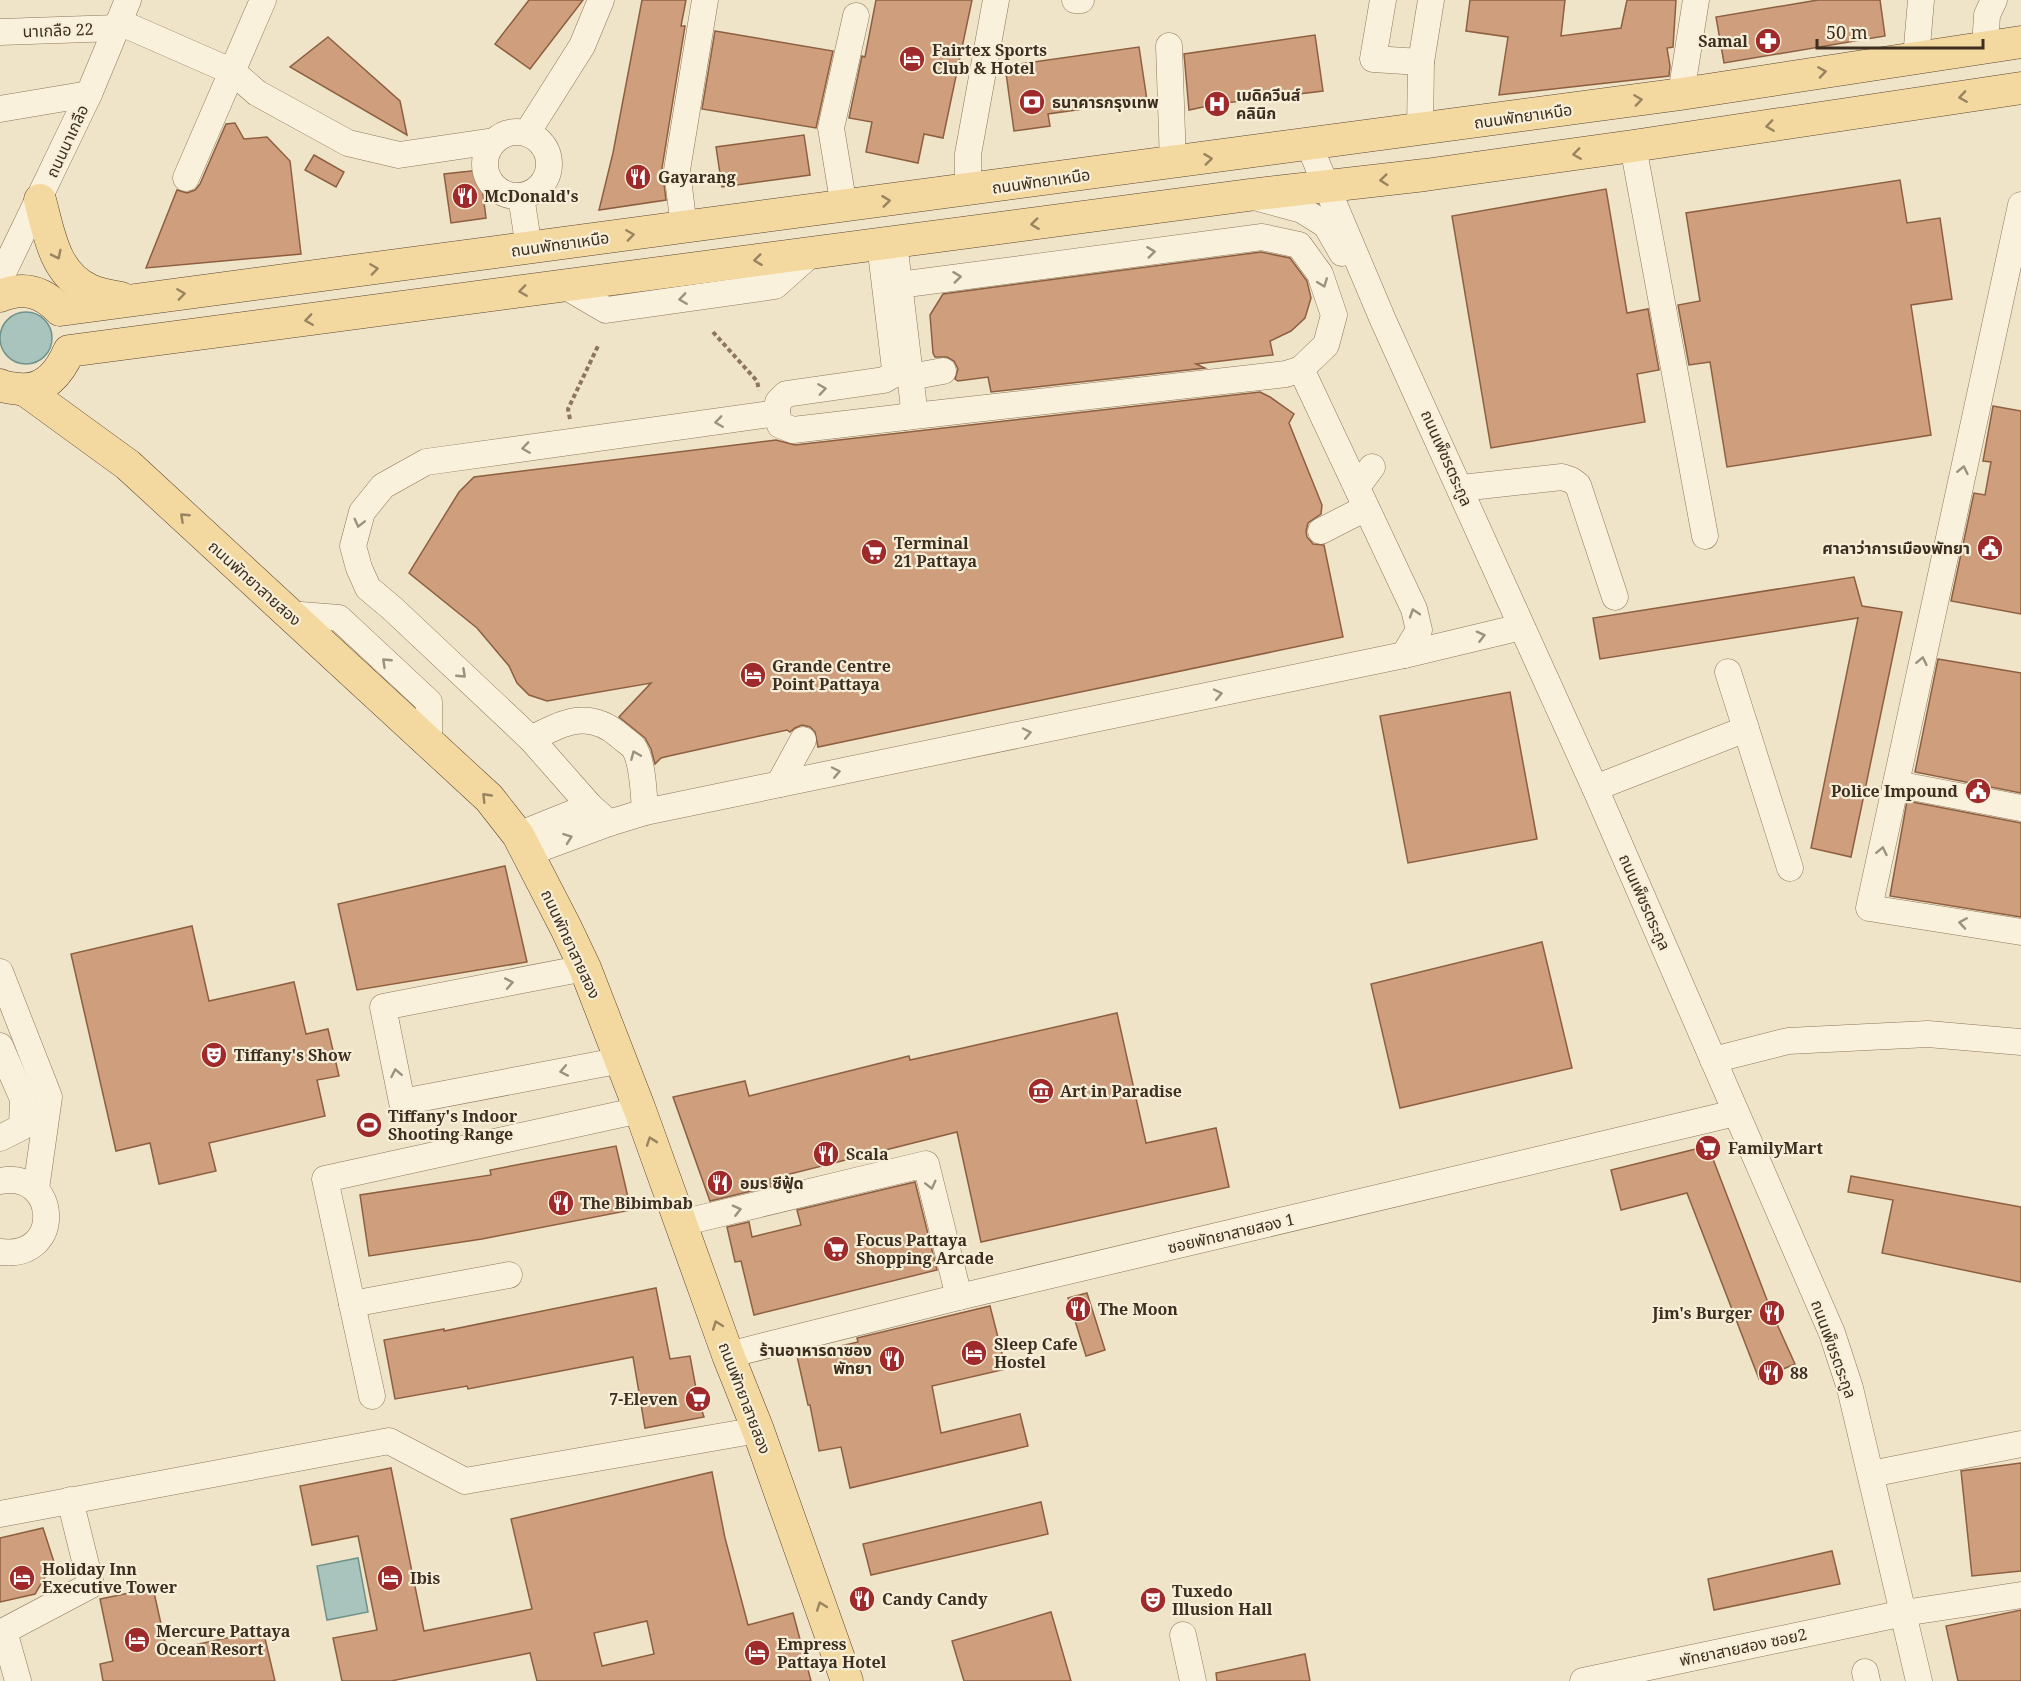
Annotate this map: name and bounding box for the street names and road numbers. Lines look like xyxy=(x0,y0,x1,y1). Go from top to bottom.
street label: นาเกลือ 22 xyxy=(22,18,94,42)
street label: ถนนพัทยาเหนือ xyxy=(1472,98,1574,134)
street label: ถนนนาเกลือ xyxy=(41,101,93,181)
street label: ถนนพัทยาเหนือ xyxy=(990,163,1092,199)
street label: ถนนพัทยาเหนือ xyxy=(509,226,611,262)
street label: ถนนเพ็ชรตระกูล xyxy=(1416,406,1478,510)
street label: ถนนพัทยาสายสอง xyxy=(204,535,306,631)
street label: ถนนเพ็ชรตระกูล xyxy=(1614,850,1676,954)
street label: ถนนพัทยาสายสอง xyxy=(536,886,606,1002)
street label: ซอยพัทยาสายสอง 1 xyxy=(1165,1208,1297,1258)
street label: ถนนเพ็ชรตระกูล xyxy=(1806,1297,1862,1401)
street label: ถนนพัทยาสายสอง xyxy=(714,1339,776,1457)
street label: พัทยาสายสอง ซอย2 xyxy=(1677,1623,1809,1671)

